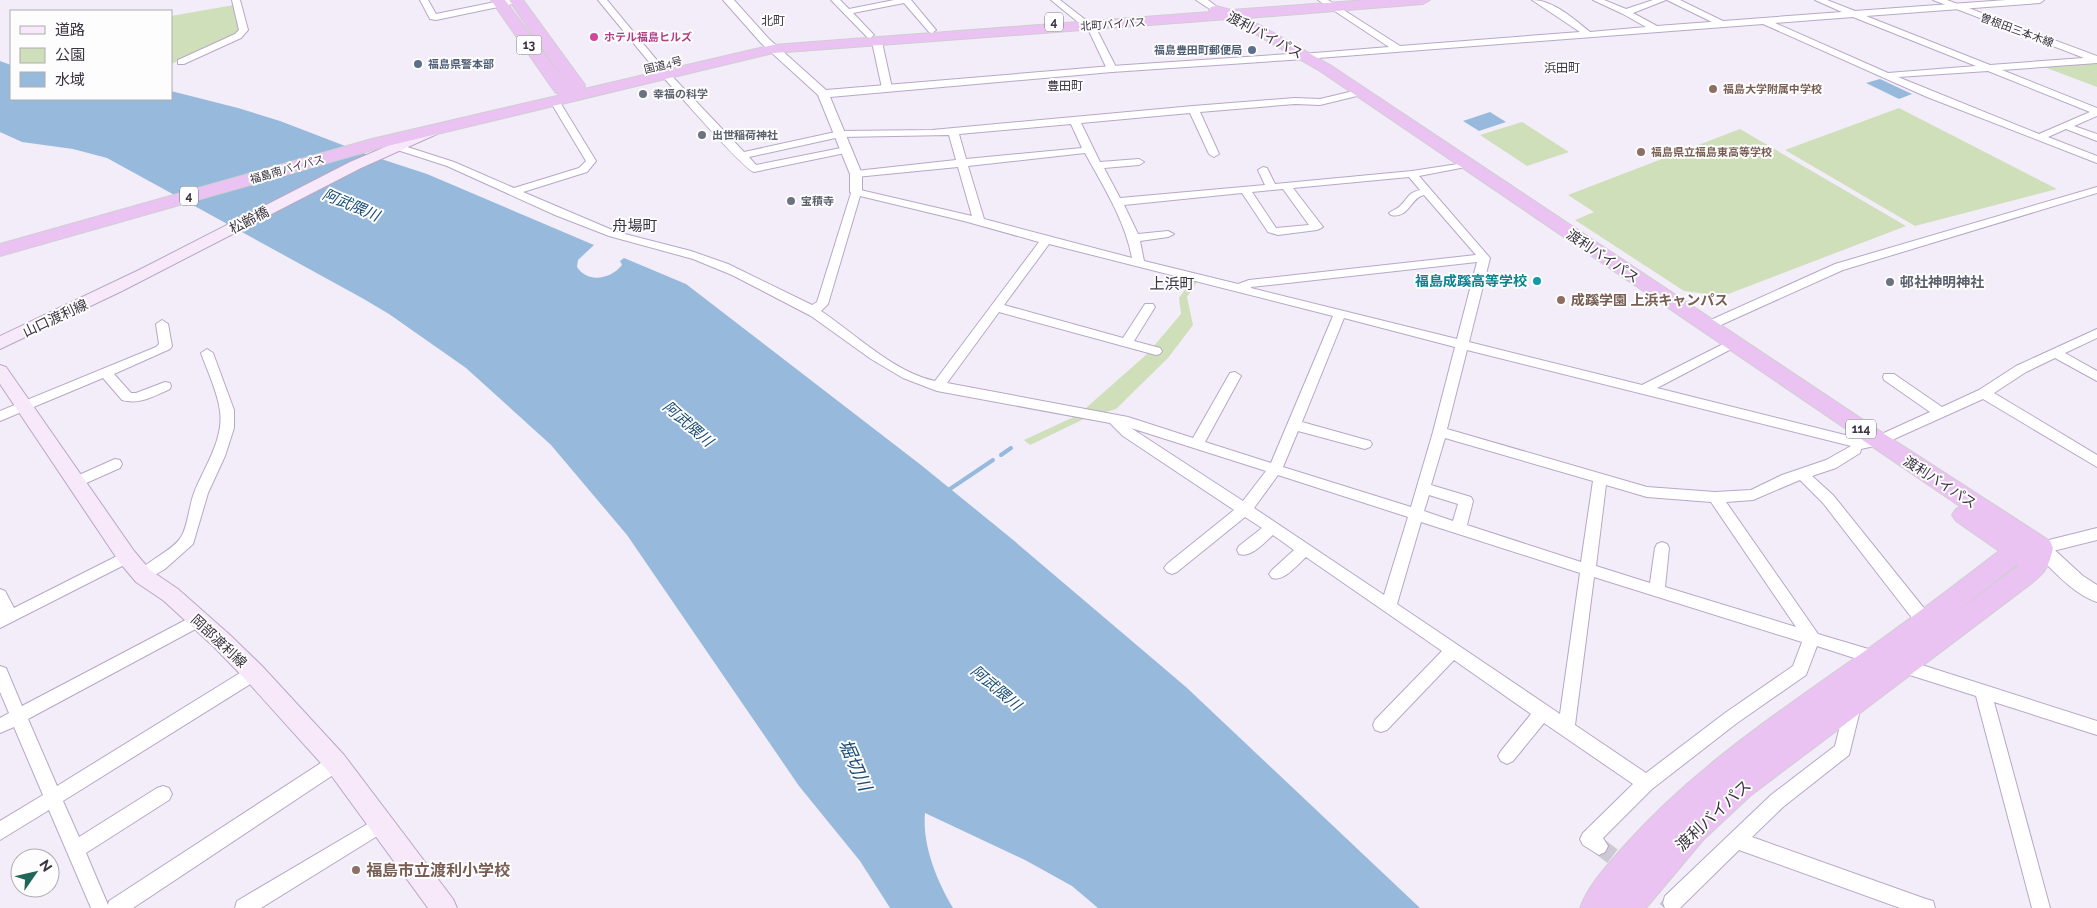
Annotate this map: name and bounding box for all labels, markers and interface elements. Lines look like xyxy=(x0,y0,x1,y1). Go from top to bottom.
street label: 渡利バイパス xyxy=(1224,8,1306,62)
legend xyxy=(10,10,172,100)
street label: 曽根田三本木線 xyxy=(1978,11,2055,50)
road number: 4 xyxy=(1045,13,1063,32)
district label: 北町 xyxy=(761,14,785,28)
street label: 北町バイパス xyxy=(1080,16,1146,33)
text: 道路 xyxy=(55,21,85,39)
marker: ホテル福島ヒルズ xyxy=(588,31,600,43)
place label: ホテル福島ヒルズ xyxy=(604,31,692,44)
road number: 13 xyxy=(516,36,542,54)
place label: 福島豊田町郵便局 xyxy=(1154,44,1242,57)
marker: 福島豊田町郵便局 xyxy=(1246,44,1258,56)
text: 公園 xyxy=(55,46,85,64)
street label: 国道4号 xyxy=(643,54,684,77)
marker: 福島県警本部 xyxy=(412,58,424,70)
place label: 福島県警本部 xyxy=(428,58,494,71)
district label: 浜田町 xyxy=(1544,61,1580,75)
text: 水域 xyxy=(55,71,85,89)
district label: 豊田町 xyxy=(1047,79,1083,93)
marker: 福島大学附属中学校 xyxy=(1707,83,1719,95)
place label: 福島大学附属中学校 xyxy=(1723,83,1822,96)
marker: 幸福の科学 xyxy=(637,88,649,100)
place label: 幸福の科学 xyxy=(653,88,708,101)
marker: 出世稲荷神社 xyxy=(696,129,708,141)
place label: 出世稲荷神社 xyxy=(712,129,778,142)
marker: 福島県立福島東高等学校 xyxy=(1635,146,1647,158)
place label: 福島県立福島東高等学校 xyxy=(1651,146,1772,159)
street label: 福島南バイパス xyxy=(248,153,326,186)
water label: 阿武隈川 xyxy=(320,185,384,226)
road number: 4 xyxy=(180,187,198,206)
marker: 宝積寺 xyxy=(785,195,797,207)
place label: 宝積寺 xyxy=(801,195,834,208)
street label: 松齢橋 xyxy=(227,203,271,237)
district label: 舟場町 xyxy=(612,217,658,235)
street label: 渡利バイパス xyxy=(1564,226,1642,286)
place label: 福島成蹊高等学校 xyxy=(1415,273,1527,289)
place label: 邨社神明神社 xyxy=(1900,274,1984,290)
district label: 上浜町 xyxy=(1149,275,1195,293)
marker: 福島成蹊高等学校 xyxy=(1531,275,1543,287)
marker: 邨社神明神社 xyxy=(1884,276,1896,288)
place label: 成蹊学園 上浜キャンパス xyxy=(1571,292,1728,308)
marker: 成蹊学園 上浜キャンパス xyxy=(1555,294,1567,306)
street label: 山口渡利線 xyxy=(20,296,90,340)
water label: 阿武隈川 xyxy=(659,398,718,452)
road number: 114 xyxy=(1846,419,1876,438)
street label: 渡利バイパス xyxy=(1901,452,1979,512)
street label: 岡部渡利線 xyxy=(188,611,250,671)
water label: 阿武隈川 xyxy=(967,662,1026,715)
water label: 堀切川 xyxy=(835,736,877,796)
street label: 渡利バイパス xyxy=(1672,776,1755,855)
north arrow xyxy=(10,848,60,898)
text: N xyxy=(36,857,55,875)
place label: 福島市立渡利小学校 xyxy=(366,861,510,880)
marker: 福島市立渡利小学校 xyxy=(350,864,362,876)

